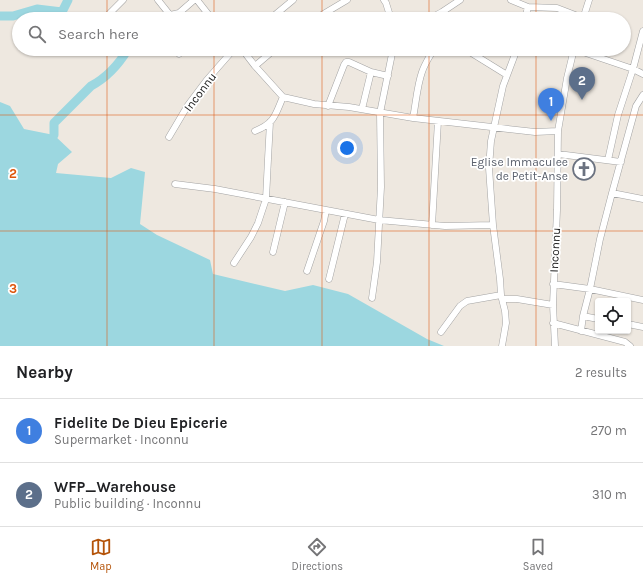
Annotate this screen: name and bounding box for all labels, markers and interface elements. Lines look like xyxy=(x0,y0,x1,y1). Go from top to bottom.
search box xyxy=(12,12,631,56)
icon: search xyxy=(26,23,48,45)
text: Search here xyxy=(58,25,139,43)
pin: 2 xyxy=(569,67,595,100)
street label: Inconnu xyxy=(181,70,219,114)
pin: 1 xyxy=(538,88,564,121)
your location xyxy=(337,138,357,158)
place label: Eglise Immaculee de Petit-Anse xyxy=(471,155,568,183)
church icon: Eglise Immaculee de Petit-Anse xyxy=(571,156,597,182)
text: 2 xyxy=(9,166,17,181)
street label: Inconnu xyxy=(547,227,563,273)
text: 3 xyxy=(9,281,17,296)
map controls xyxy=(595,298,631,334)
button: locate xyxy=(595,298,631,334)
text: Nearby xyxy=(16,362,73,382)
text: 2 results xyxy=(575,365,627,380)
text: Fidelite De Dieu Epicerie xyxy=(54,414,227,432)
text: 1 xyxy=(27,423,31,438)
text: 270 m xyxy=(590,423,627,438)
text: Supermarket · Inconnu xyxy=(54,432,189,447)
text: WFP_Warehouse xyxy=(54,478,176,496)
text: 2 xyxy=(25,487,33,502)
text: 310 m xyxy=(592,487,627,502)
text: Public building · Inconnu xyxy=(54,496,201,511)
tab: Map xyxy=(90,536,112,573)
tab: Directions xyxy=(291,536,343,573)
tab: Saved xyxy=(523,536,553,573)

